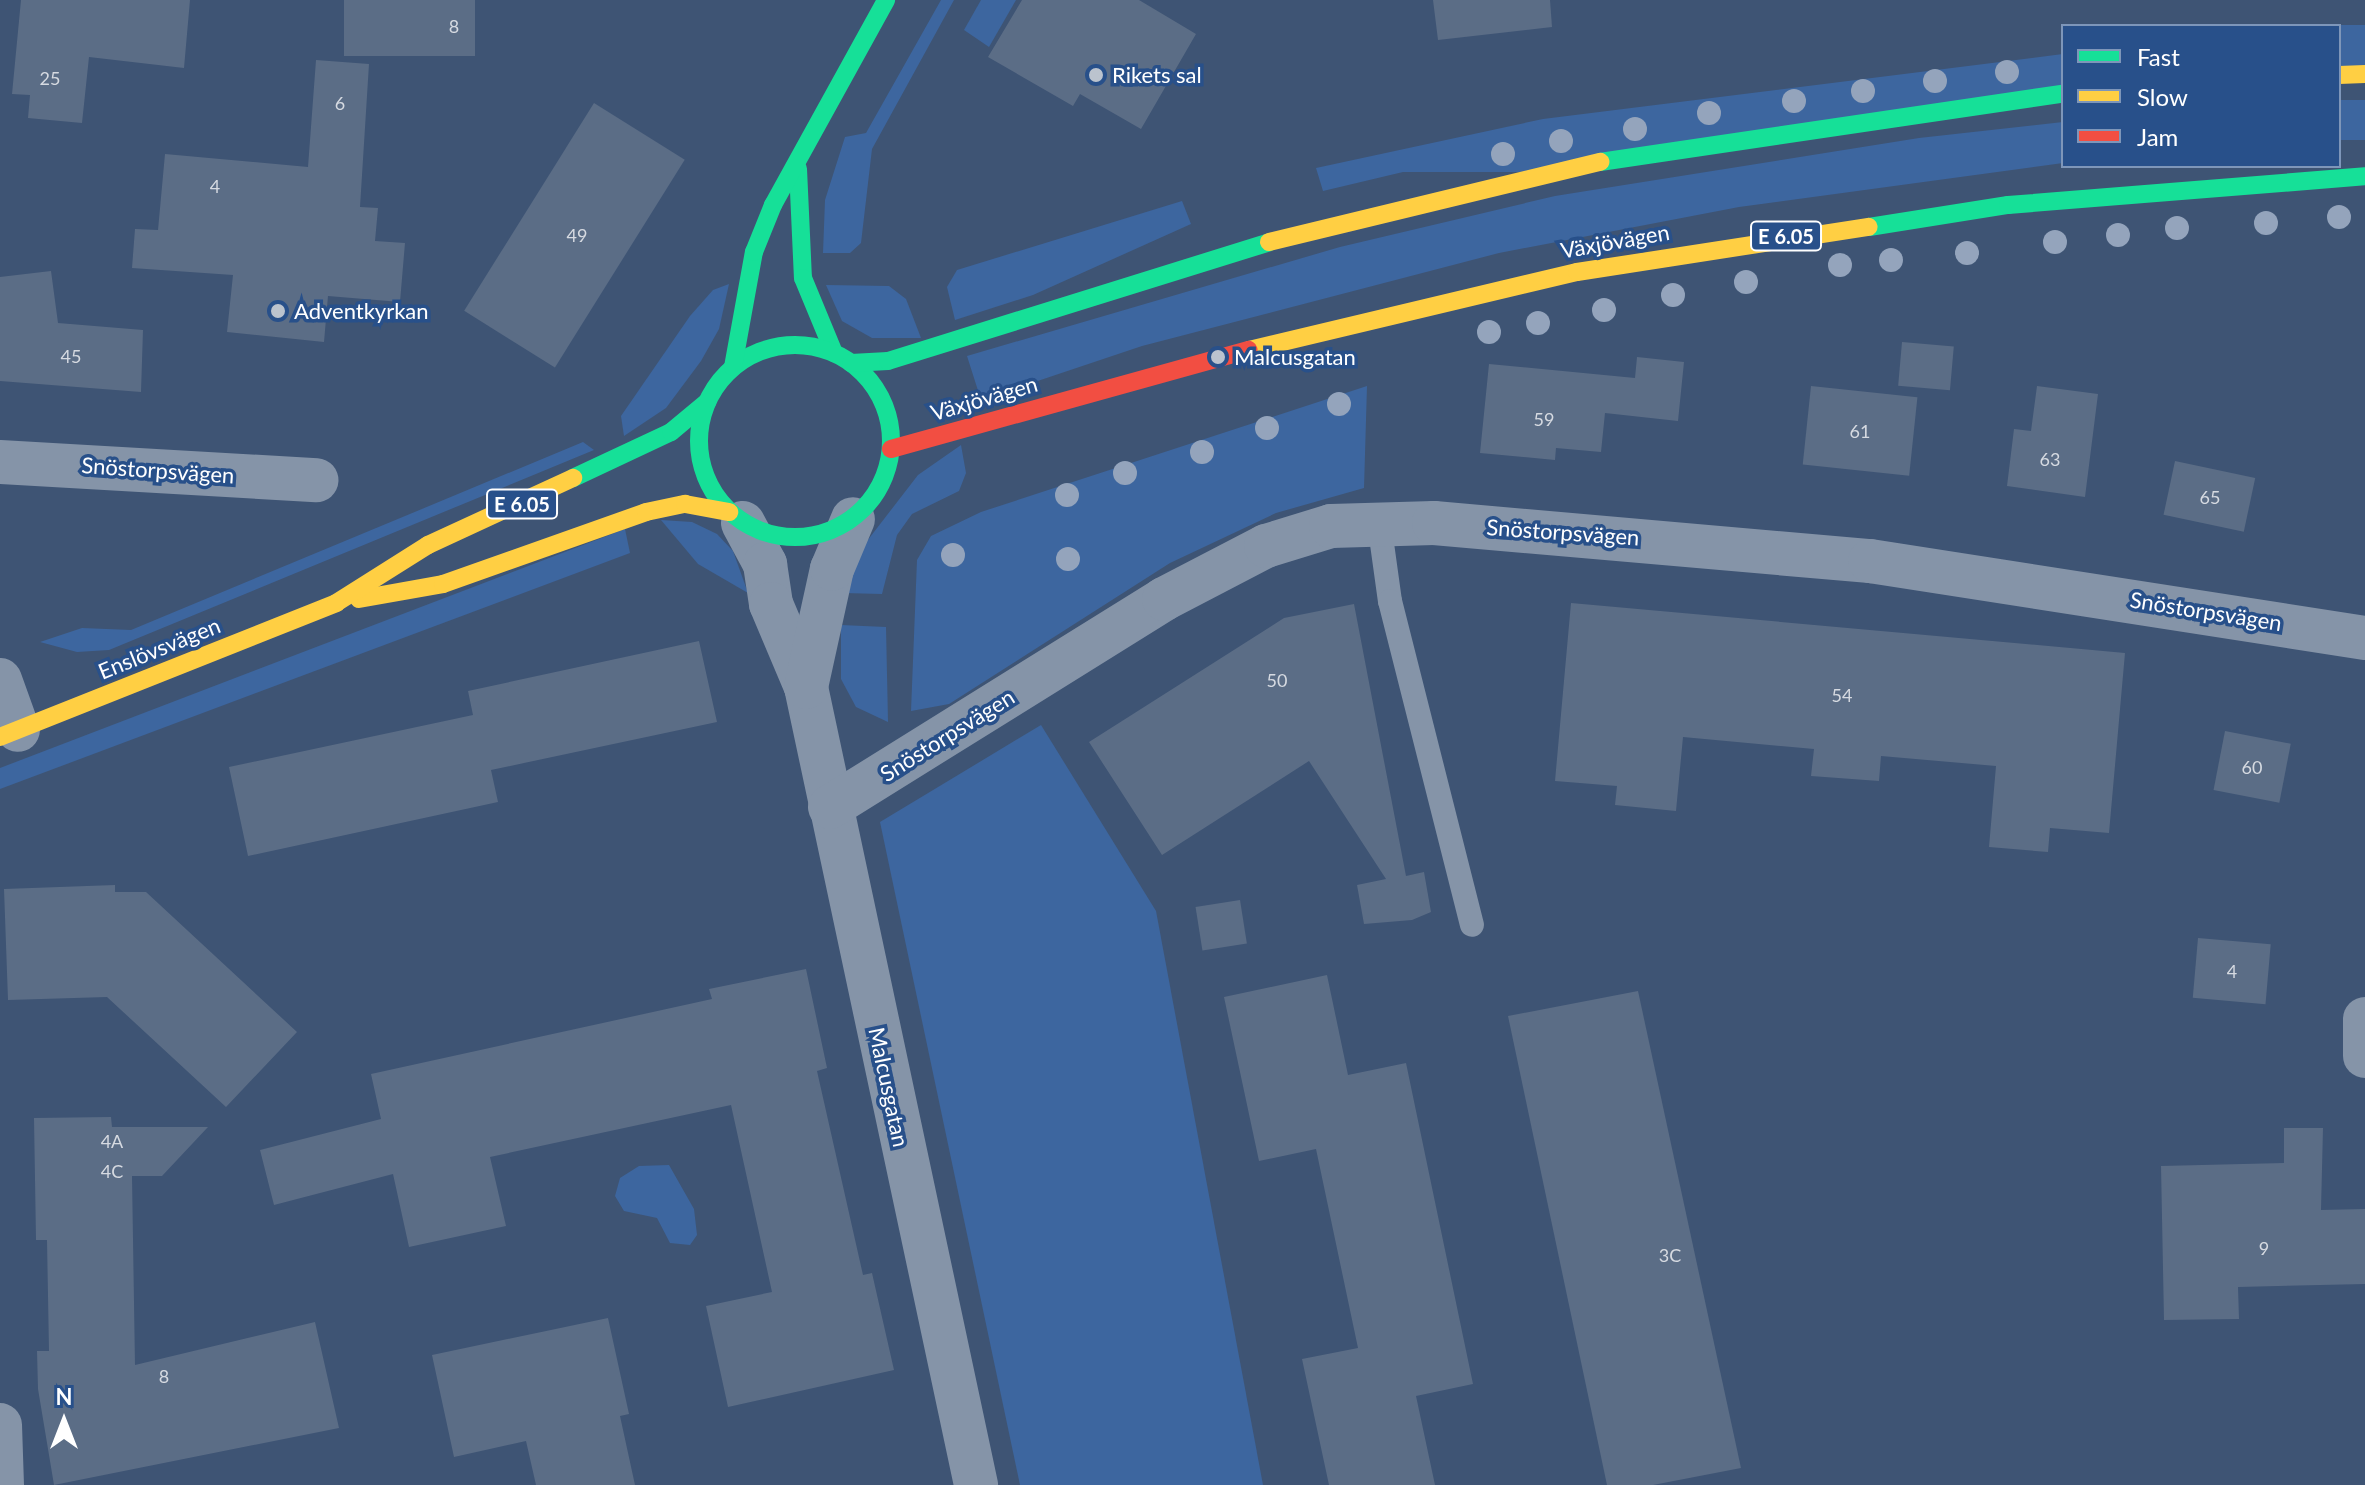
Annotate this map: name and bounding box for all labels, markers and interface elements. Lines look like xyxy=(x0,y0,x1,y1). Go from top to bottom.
house number: 8 xyxy=(449,15,459,37)
legend xyxy=(2061,24,2341,168)
text: Fast xyxy=(2137,42,2180,71)
place label: Rikets sal xyxy=(1112,62,1202,88)
marker: Rikets sal xyxy=(1087,66,1105,84)
house number: 25 xyxy=(40,67,60,89)
text: Slow xyxy=(2137,82,2188,111)
house number: 6 xyxy=(335,92,345,114)
text: Jam xyxy=(2137,122,2178,151)
house number: 4 xyxy=(210,175,220,197)
street label: Växjövägen xyxy=(1559,218,1671,264)
road number: E 6.05 xyxy=(1750,220,1822,252)
house number: 49 xyxy=(567,224,587,246)
place label: Adventkyrkan xyxy=(294,298,429,324)
marker: Adventkyrkan xyxy=(269,302,287,320)
place label: Malcusgatan xyxy=(1234,344,1356,370)
house number: 45 xyxy=(61,345,81,367)
marker: Malcusgatan xyxy=(1209,348,1227,366)
street label: Växjövägen xyxy=(927,370,1041,426)
house number: 59 xyxy=(1534,408,1554,430)
house number: 61 xyxy=(1850,420,1870,442)
house number: 63 xyxy=(2040,448,2060,470)
street label: Snöstorpsvägen xyxy=(81,451,235,489)
house number: 65 xyxy=(2200,486,2220,508)
road number: E 6.05 xyxy=(486,488,558,520)
street label: Snöstorpsvägen xyxy=(1486,513,1640,551)
street label: Snöstorpsvägen xyxy=(2128,586,2284,636)
street label: Enslövsvägen xyxy=(94,612,224,684)
house number: 50 xyxy=(1267,669,1287,691)
street label: Snöstorpsvägen xyxy=(875,683,1019,787)
house number: 54 xyxy=(1832,684,1852,706)
house number: 60 xyxy=(2242,756,2262,778)
house number: 4 xyxy=(2227,960,2237,982)
street label: Malcusgatan xyxy=(863,1025,915,1149)
house number: 4A xyxy=(101,1130,123,1152)
house number: 4C xyxy=(101,1160,123,1182)
house number: 9 xyxy=(2259,1237,2269,1259)
house number: 3C xyxy=(1659,1244,1681,1266)
house number: 8 xyxy=(159,1365,169,1387)
north arrow xyxy=(24,1381,104,1461)
text: N xyxy=(56,1383,72,1410)

